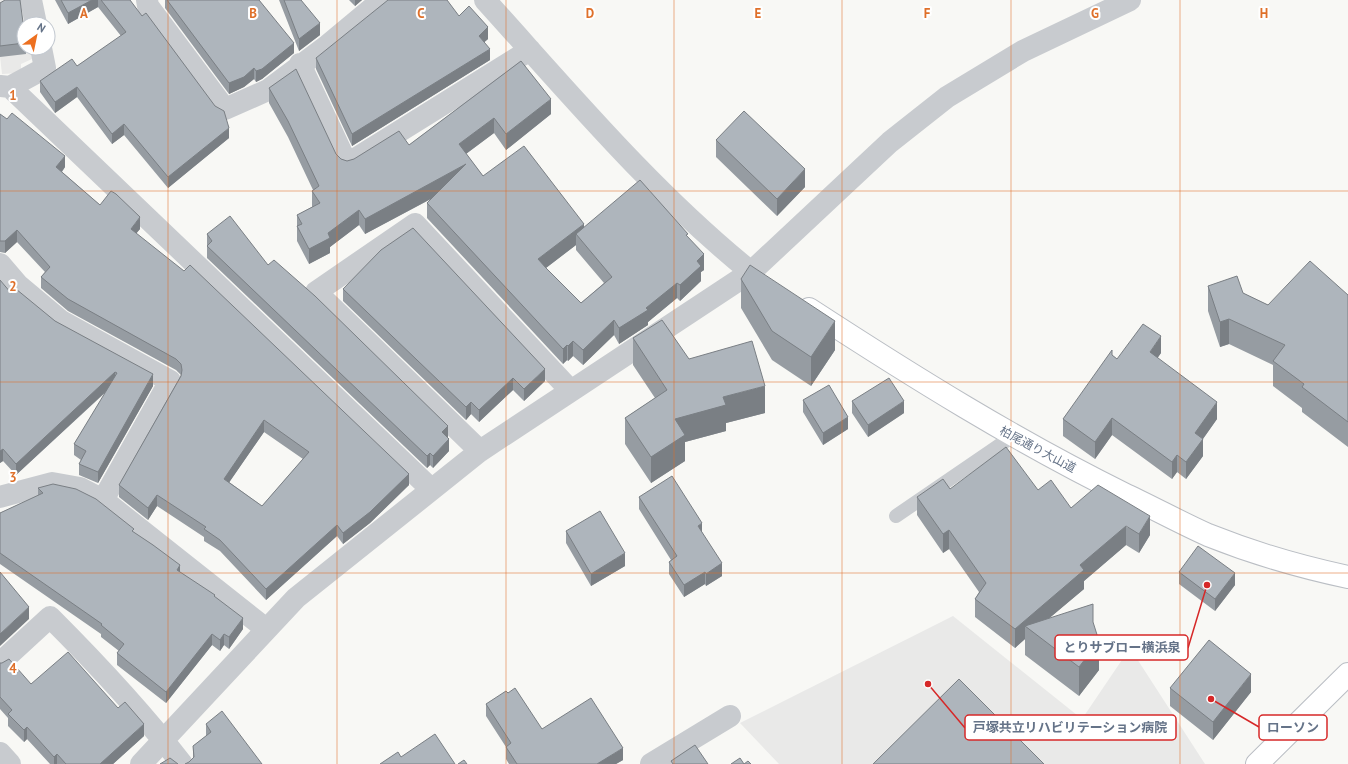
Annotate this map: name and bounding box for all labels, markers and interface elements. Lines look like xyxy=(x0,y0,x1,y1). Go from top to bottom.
text: A xyxy=(80,5,88,22)
text: B xyxy=(249,5,257,22)
text: C xyxy=(417,5,425,22)
text: D xyxy=(586,5,594,22)
text: E xyxy=(755,5,762,22)
text: F xyxy=(924,5,931,22)
text: G xyxy=(1091,5,1099,22)
text: H xyxy=(1260,5,1268,22)
north arrow xyxy=(16,16,56,56)
text: N xyxy=(35,20,48,35)
text: 1 xyxy=(9,87,17,104)
text: 2 xyxy=(9,278,17,295)
street label: 柏尾通り大山道 xyxy=(997,423,1079,475)
text: 3 xyxy=(9,469,17,486)
callout: とりサブロー横浜泉 xyxy=(1055,635,1188,660)
text: とりサブロー横浜泉 xyxy=(1063,639,1181,656)
text: 4 xyxy=(9,660,17,677)
callout: 戸塚共立リハビリテーション病院 xyxy=(965,715,1176,740)
callout: ローソン xyxy=(1259,715,1327,740)
text: 戸塚共立リハビリテーション病院 xyxy=(973,719,1167,736)
text: ローソン xyxy=(1267,719,1319,736)

